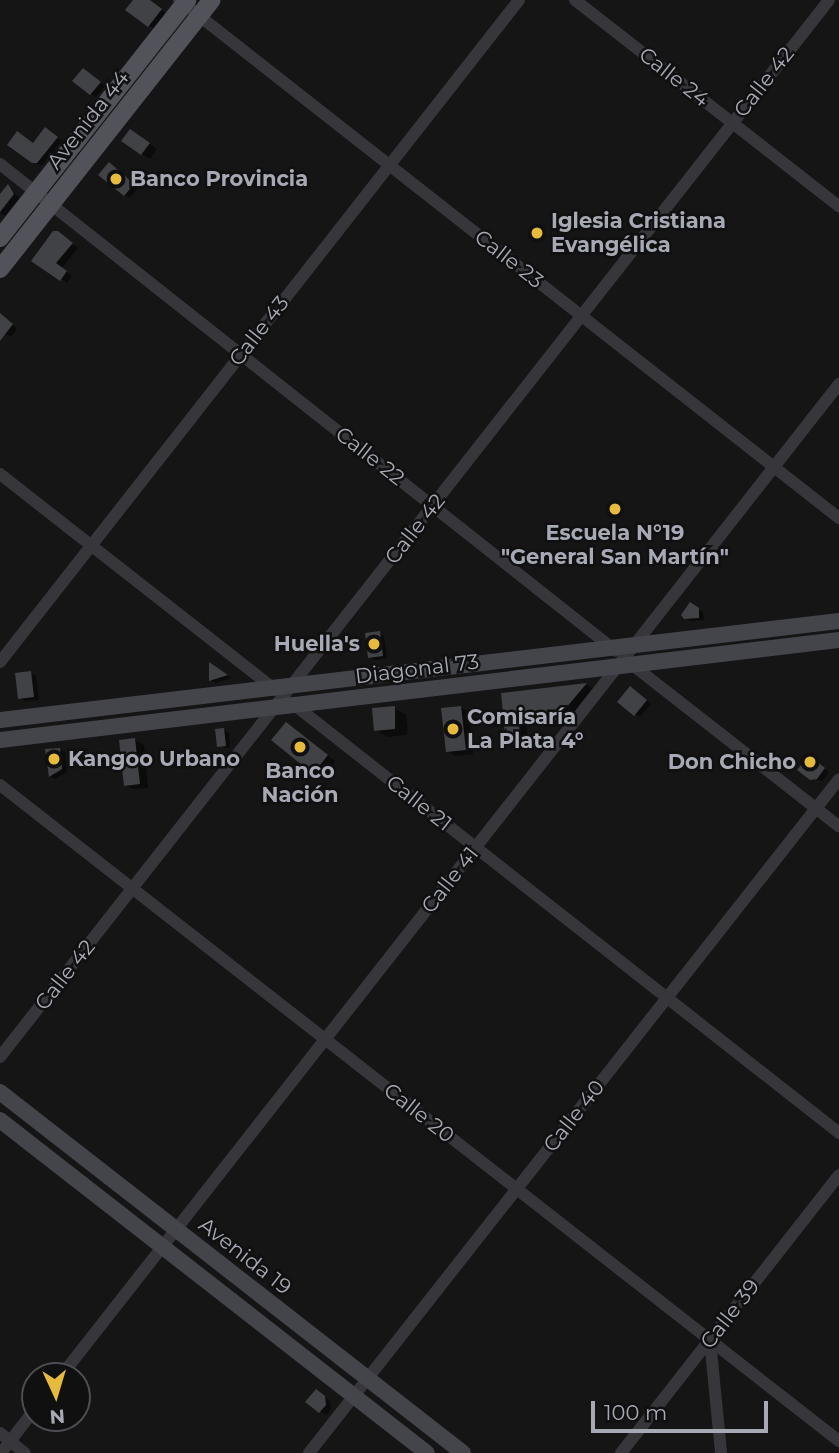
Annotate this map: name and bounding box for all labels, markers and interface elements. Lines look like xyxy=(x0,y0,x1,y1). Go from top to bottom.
street label: Calle 24 xyxy=(634,42,714,112)
street label: Calle 42 xyxy=(729,42,799,122)
street label: Avenida 44 xyxy=(42,66,134,174)
place label: Banco Provincia xyxy=(130,166,308,192)
marker: Banco Provincia xyxy=(108,171,124,187)
place label: Iglesia Cristiana Evangélica xyxy=(551,208,726,258)
street label: Calle 23 xyxy=(470,224,548,294)
marker: Iglesia Cristiana Evangélica xyxy=(529,225,545,241)
street label: Calle 43 xyxy=(224,291,294,371)
street label: Calle 22 xyxy=(331,421,409,491)
street label: Calle 42 xyxy=(380,489,450,569)
marker: Escuela N°19 "General San Martín" xyxy=(607,501,623,517)
place label: Escuela N°19 "General San Martín" xyxy=(501,520,729,570)
place label: Huella's xyxy=(274,631,360,657)
marker: Huella's xyxy=(366,636,382,652)
street label: Diagonal 73 xyxy=(354,649,480,689)
place label: Comisaría La Plata 4° xyxy=(467,704,584,754)
marker: Comisaría La Plata 4° xyxy=(445,721,461,737)
marker: Banco Nación xyxy=(292,739,308,755)
place label: Kangoo Urbano xyxy=(68,746,240,772)
place label: Don Chicho xyxy=(668,749,796,775)
marker: Kangoo Urbano xyxy=(46,751,62,767)
marker: Don Chicho xyxy=(802,754,818,770)
place label: Banco Nación xyxy=(262,758,338,808)
street label: Calle 21 xyxy=(381,770,457,836)
street label: Calle 41 xyxy=(416,842,484,918)
street label: Calle 42 xyxy=(30,935,100,1015)
street label: Calle 40 xyxy=(538,1075,610,1157)
street label: Calle 20 xyxy=(379,1078,459,1148)
street label: Avenida 19 xyxy=(194,1212,296,1300)
street label: Calle 39 xyxy=(695,1274,765,1354)
north arrow xyxy=(21,1362,91,1432)
scale bar xyxy=(594,1386,771,1430)
text: 100 m xyxy=(604,1400,667,1425)
text: N xyxy=(49,1404,66,1428)

